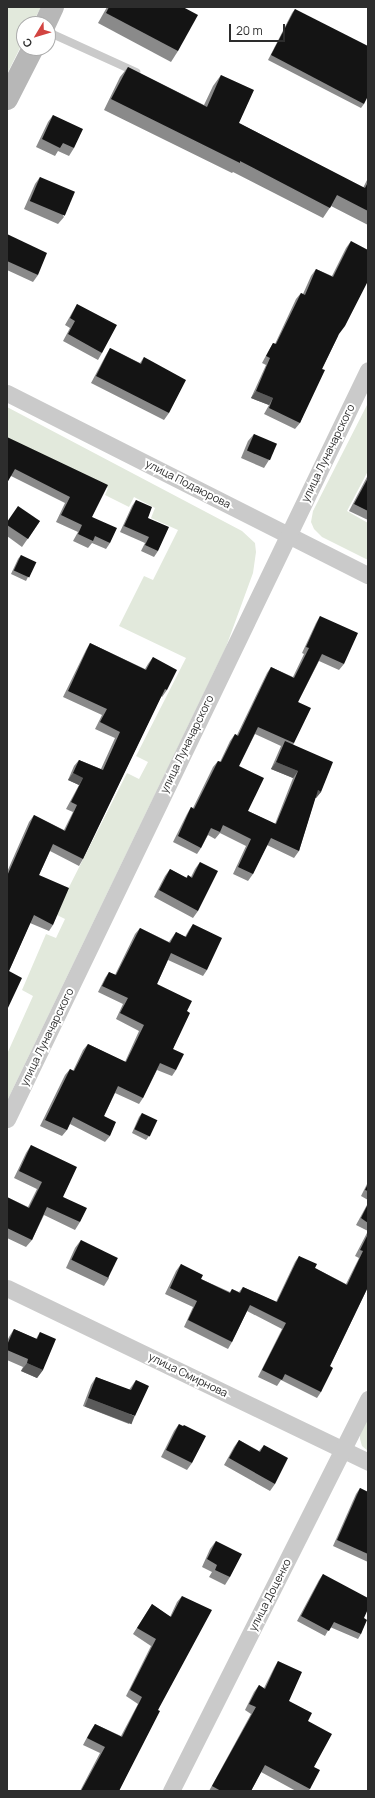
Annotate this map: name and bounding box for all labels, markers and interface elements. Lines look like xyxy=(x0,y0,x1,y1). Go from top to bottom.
north arrow xyxy=(16,16,56,56)
scale bar xyxy=(231,16,287,42)
text: 20 m xyxy=(236,22,263,39)
text: С xyxy=(19,35,35,51)
street label: улица Луначарского xyxy=(299,402,357,504)
street label: улица Подаюрова xyxy=(143,457,233,511)
street label: улица Луначарского xyxy=(158,693,216,795)
street label: улица Луначарского xyxy=(18,986,76,1088)
street label: улица Смирнова xyxy=(146,1350,230,1400)
street label: улица Доценко xyxy=(246,1557,294,1633)

